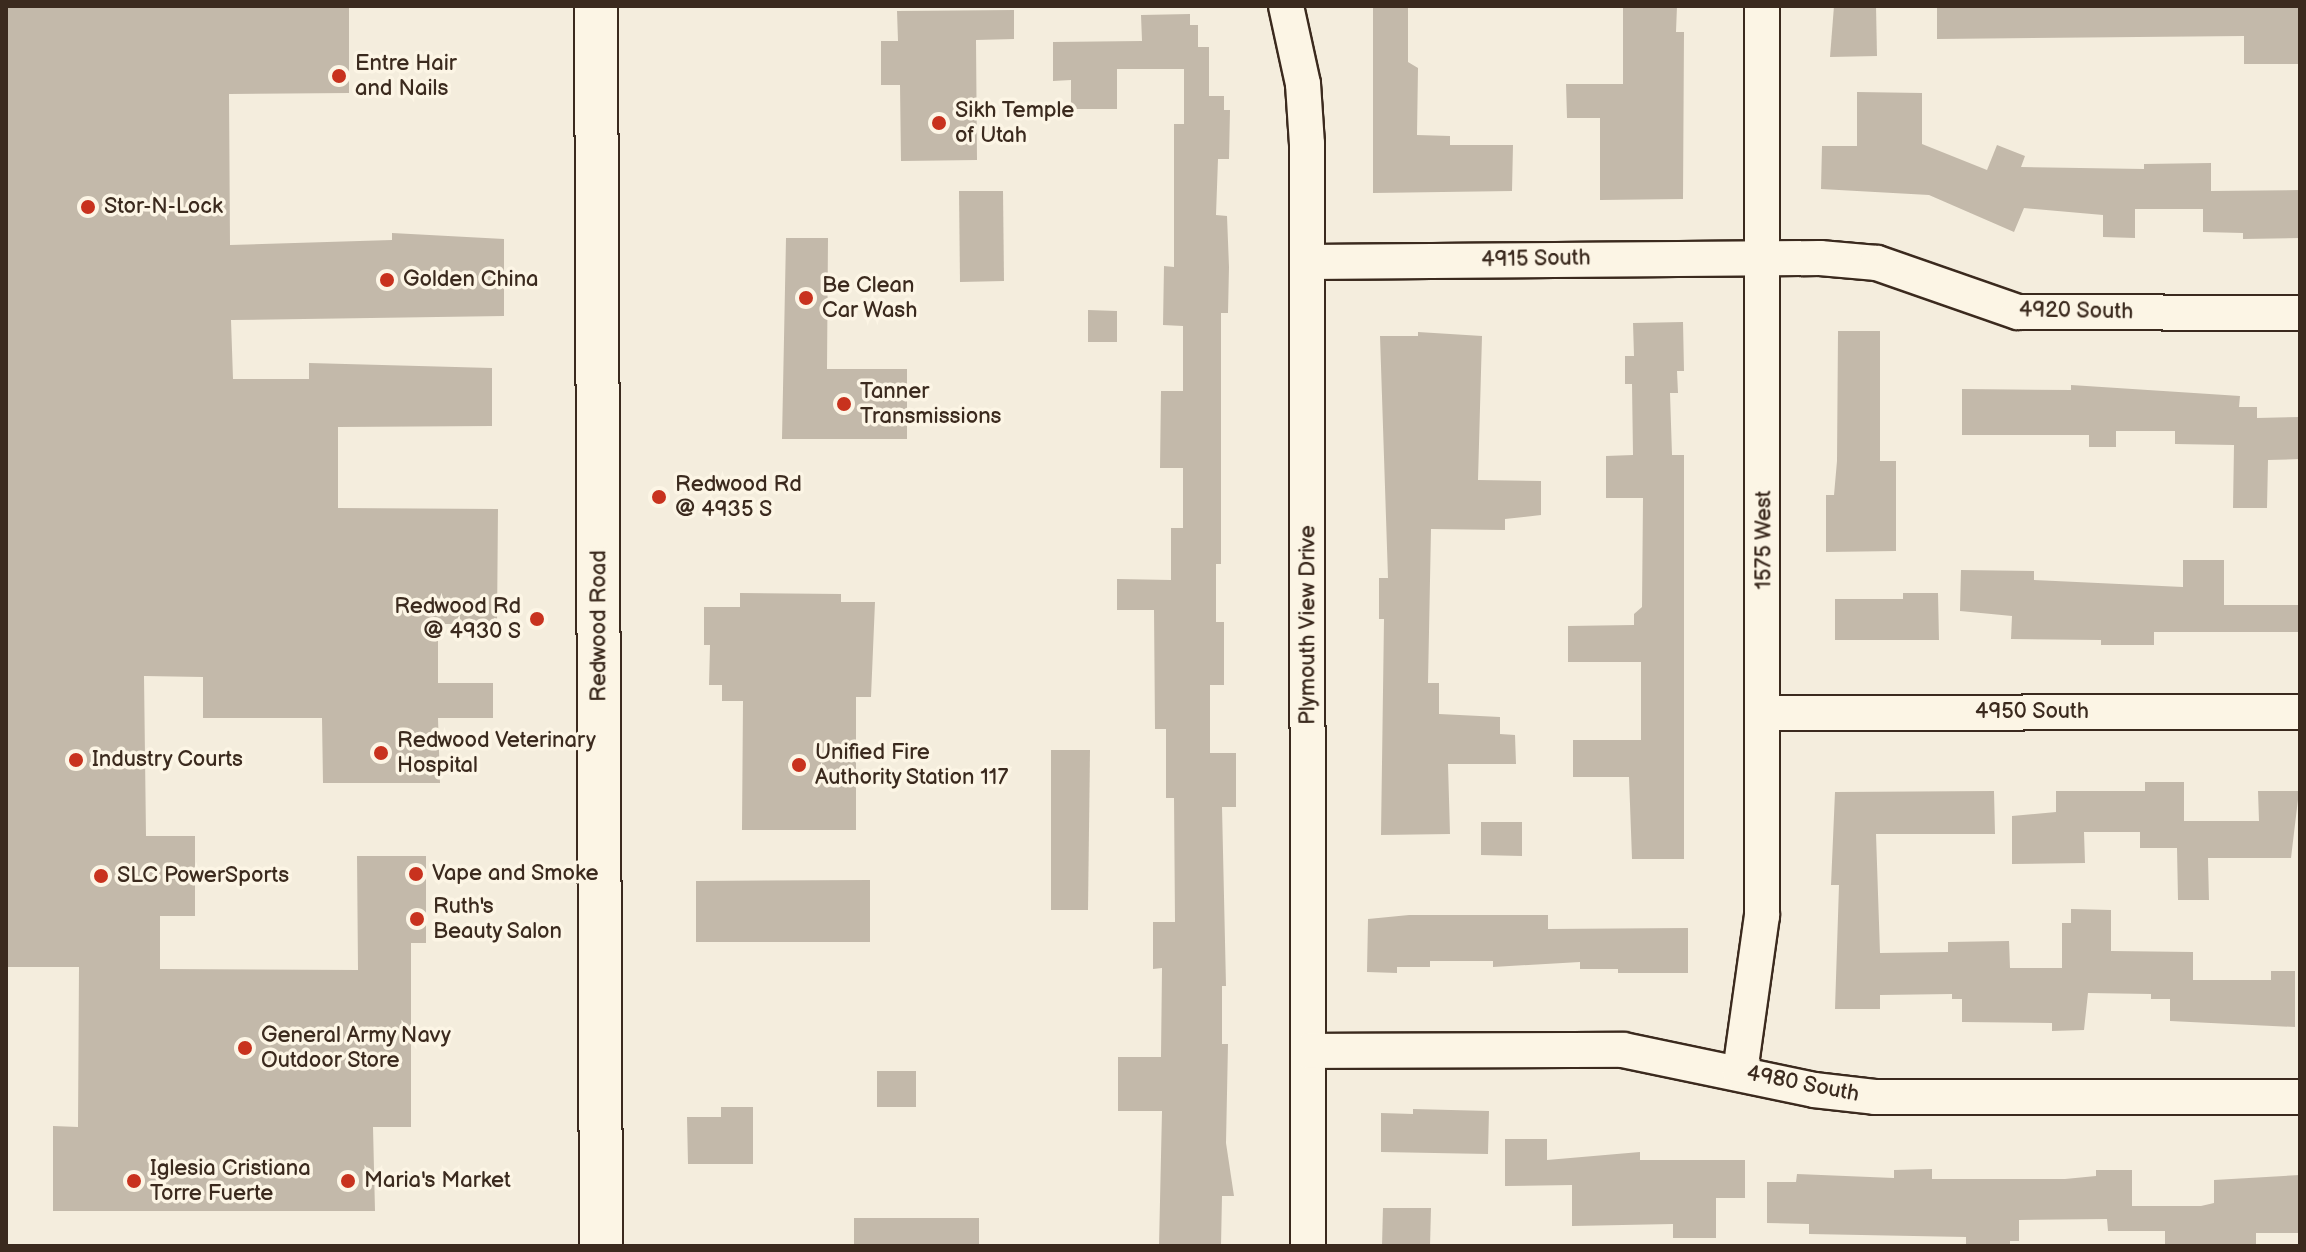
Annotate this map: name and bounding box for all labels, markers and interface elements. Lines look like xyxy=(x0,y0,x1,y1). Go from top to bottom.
place label: Entre Hair and Nails xyxy=(355,50,457,102)
marker: Entre Hair and Nails xyxy=(330,67,348,85)
place label: Sikh Temple of Utah xyxy=(955,97,1075,148)
marker: Sikh Temple of Utah xyxy=(930,114,948,132)
place label: Stor-N-Lock xyxy=(104,194,223,220)
marker: Stor-N-Lock xyxy=(79,198,97,216)
street label: 4915 South xyxy=(1481,245,1591,273)
place label: Golden China xyxy=(403,267,539,293)
marker: Golden China xyxy=(378,271,396,289)
place label: Be Clean Car Wash xyxy=(822,272,918,324)
marker: Be Clean Car Wash xyxy=(797,289,815,307)
street label: 4920 South xyxy=(2018,297,2134,325)
place label: Tanner Transmissions xyxy=(860,378,1001,430)
marker: Tanner Transmissions xyxy=(835,395,853,413)
place label: Redwood Rd @ 4935 S xyxy=(675,471,802,522)
marker: Redwood Rd @ 4935 S xyxy=(650,488,668,506)
street label: 1575 West xyxy=(1751,490,1777,590)
street label: Plymouth View Drive xyxy=(1295,525,1321,725)
street label: Redwood Road xyxy=(586,550,612,702)
place label: Redwood Rd @ 4930 S xyxy=(394,593,521,644)
marker: Redwood Rd @ 4930 S xyxy=(528,610,546,628)
street label: 4950 South xyxy=(1975,699,2089,725)
place label: Redwood Veterinary Hospital xyxy=(397,727,597,778)
place label: Unified Fire Authority Station 117 xyxy=(815,739,1010,790)
marker: Redwood Veterinary Hospital xyxy=(372,744,390,762)
place label: Industry Courts xyxy=(92,747,244,773)
marker: Industry Courts xyxy=(67,751,85,769)
marker: Unified Fire Authority Station 117 xyxy=(790,756,808,774)
place label: Vape and Smoke xyxy=(432,861,599,887)
place label: SLC PowerSports xyxy=(117,863,289,889)
marker: Vape and Smoke xyxy=(407,865,425,883)
marker: SLC PowerSports xyxy=(92,867,110,885)
place label: Ruth's Beauty Salon xyxy=(433,893,564,944)
marker: Ruth's Beauty Salon xyxy=(408,910,426,928)
place label: General Army Navy Outdoor Store xyxy=(261,1022,452,1074)
marker: General Army Navy Outdoor Store xyxy=(236,1039,254,1057)
street label: 4980 South xyxy=(1744,1060,1862,1108)
place label: Iglesia Cristiana Torre Fuerte xyxy=(150,1155,311,1206)
place label: Maria's Market xyxy=(364,1168,511,1194)
marker: Iglesia Cristiana Torre Fuerte xyxy=(125,1172,143,1190)
marker: Maria's Market xyxy=(339,1172,357,1190)

